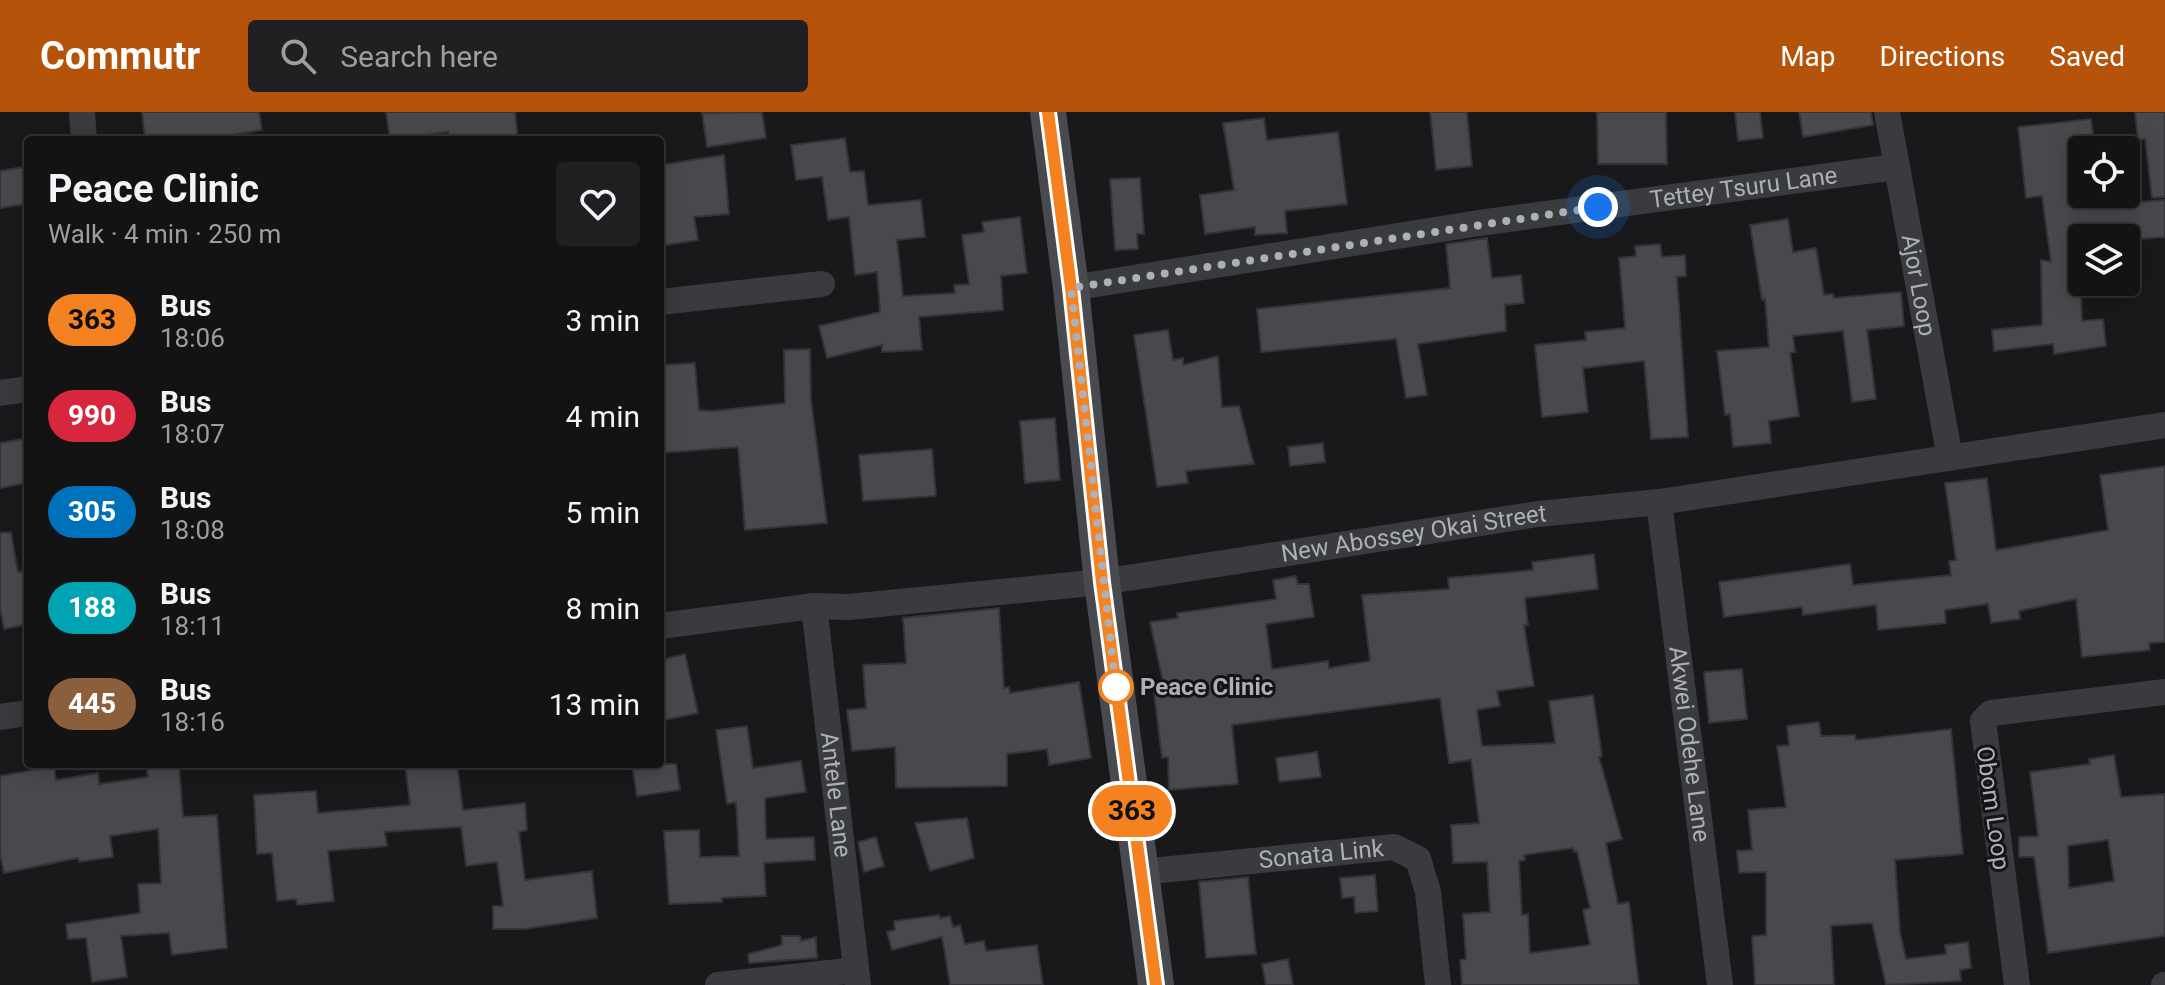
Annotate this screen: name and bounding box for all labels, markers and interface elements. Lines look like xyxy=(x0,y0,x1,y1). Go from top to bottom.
search box xyxy=(248,20,808,92)
text: Commutr xyxy=(40,34,200,78)
icon: search xyxy=(276,34,320,78)
text: Search here xyxy=(340,39,498,74)
text: Map xyxy=(1780,40,1836,73)
text: Directions xyxy=(1880,40,2005,73)
text: Saved xyxy=(2049,40,2125,73)
map controls xyxy=(2068,136,2140,296)
button: locate xyxy=(2068,136,2140,208)
street label: Tettey Tsuru Lane xyxy=(1648,161,1839,214)
button: heart xyxy=(556,162,640,246)
text: Peace Clinic xyxy=(48,167,259,211)
your location xyxy=(1578,187,1618,227)
text: Walk · 4 min · 250 m xyxy=(48,219,281,249)
button: layers xyxy=(2068,224,2140,296)
street label: Ajor Loop xyxy=(1896,232,1942,338)
text: Bus xyxy=(160,288,211,323)
text: 363 xyxy=(68,303,116,336)
text: 3 min xyxy=(566,303,640,338)
text: 18:06 xyxy=(160,323,225,353)
text: Bus xyxy=(160,384,211,419)
text: 990 xyxy=(68,399,116,432)
text: 4 min xyxy=(566,399,640,434)
text: 18:07 xyxy=(160,419,225,449)
text: Bus xyxy=(160,480,211,515)
text: 305 xyxy=(68,495,116,528)
text: 5 min xyxy=(566,495,640,530)
street label: New Abossey Okai Street xyxy=(1279,499,1548,568)
text: 18:08 xyxy=(160,515,225,545)
text: Bus xyxy=(160,576,211,611)
text: 188 xyxy=(68,591,116,624)
text: 8 min xyxy=(566,591,640,626)
text: 18:11 xyxy=(160,611,225,641)
street label: Akwei Odehe Lane xyxy=(1663,645,1716,844)
marker: Peace Clinic xyxy=(1099,670,1133,704)
text: Bus xyxy=(160,672,211,707)
place label: Peace Clinic xyxy=(1140,673,1273,701)
text: 445 xyxy=(68,687,116,720)
text: 13 min xyxy=(549,687,640,722)
text: 18:16 xyxy=(160,707,225,737)
street label: Antele Lane xyxy=(815,731,857,859)
street label: Obom Loop xyxy=(1970,744,2016,872)
line badge: 363 xyxy=(1086,785,1178,837)
text: 363 xyxy=(1108,794,1156,827)
street label: Sonata Link xyxy=(1257,834,1386,874)

